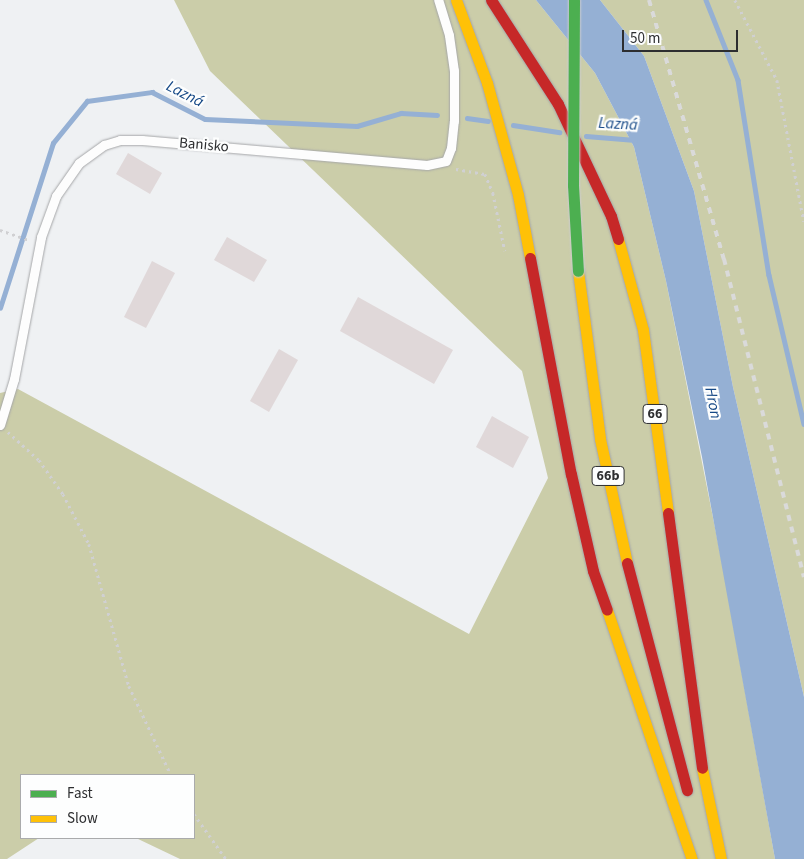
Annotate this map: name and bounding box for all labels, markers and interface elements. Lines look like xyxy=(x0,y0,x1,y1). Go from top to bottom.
scale bar xyxy=(624,20,740,52)
text: 50 m xyxy=(630,28,660,49)
water label: Lazná xyxy=(163,77,207,111)
water label: Lazná xyxy=(598,113,638,135)
street label: Banisko xyxy=(178,134,230,156)
water label: Hron xyxy=(701,386,725,420)
road number: 66 xyxy=(642,402,668,426)
road number: 66b xyxy=(590,464,626,488)
legend xyxy=(20,774,195,839)
text: Fast xyxy=(67,783,93,804)
text: Slow xyxy=(67,808,98,829)

